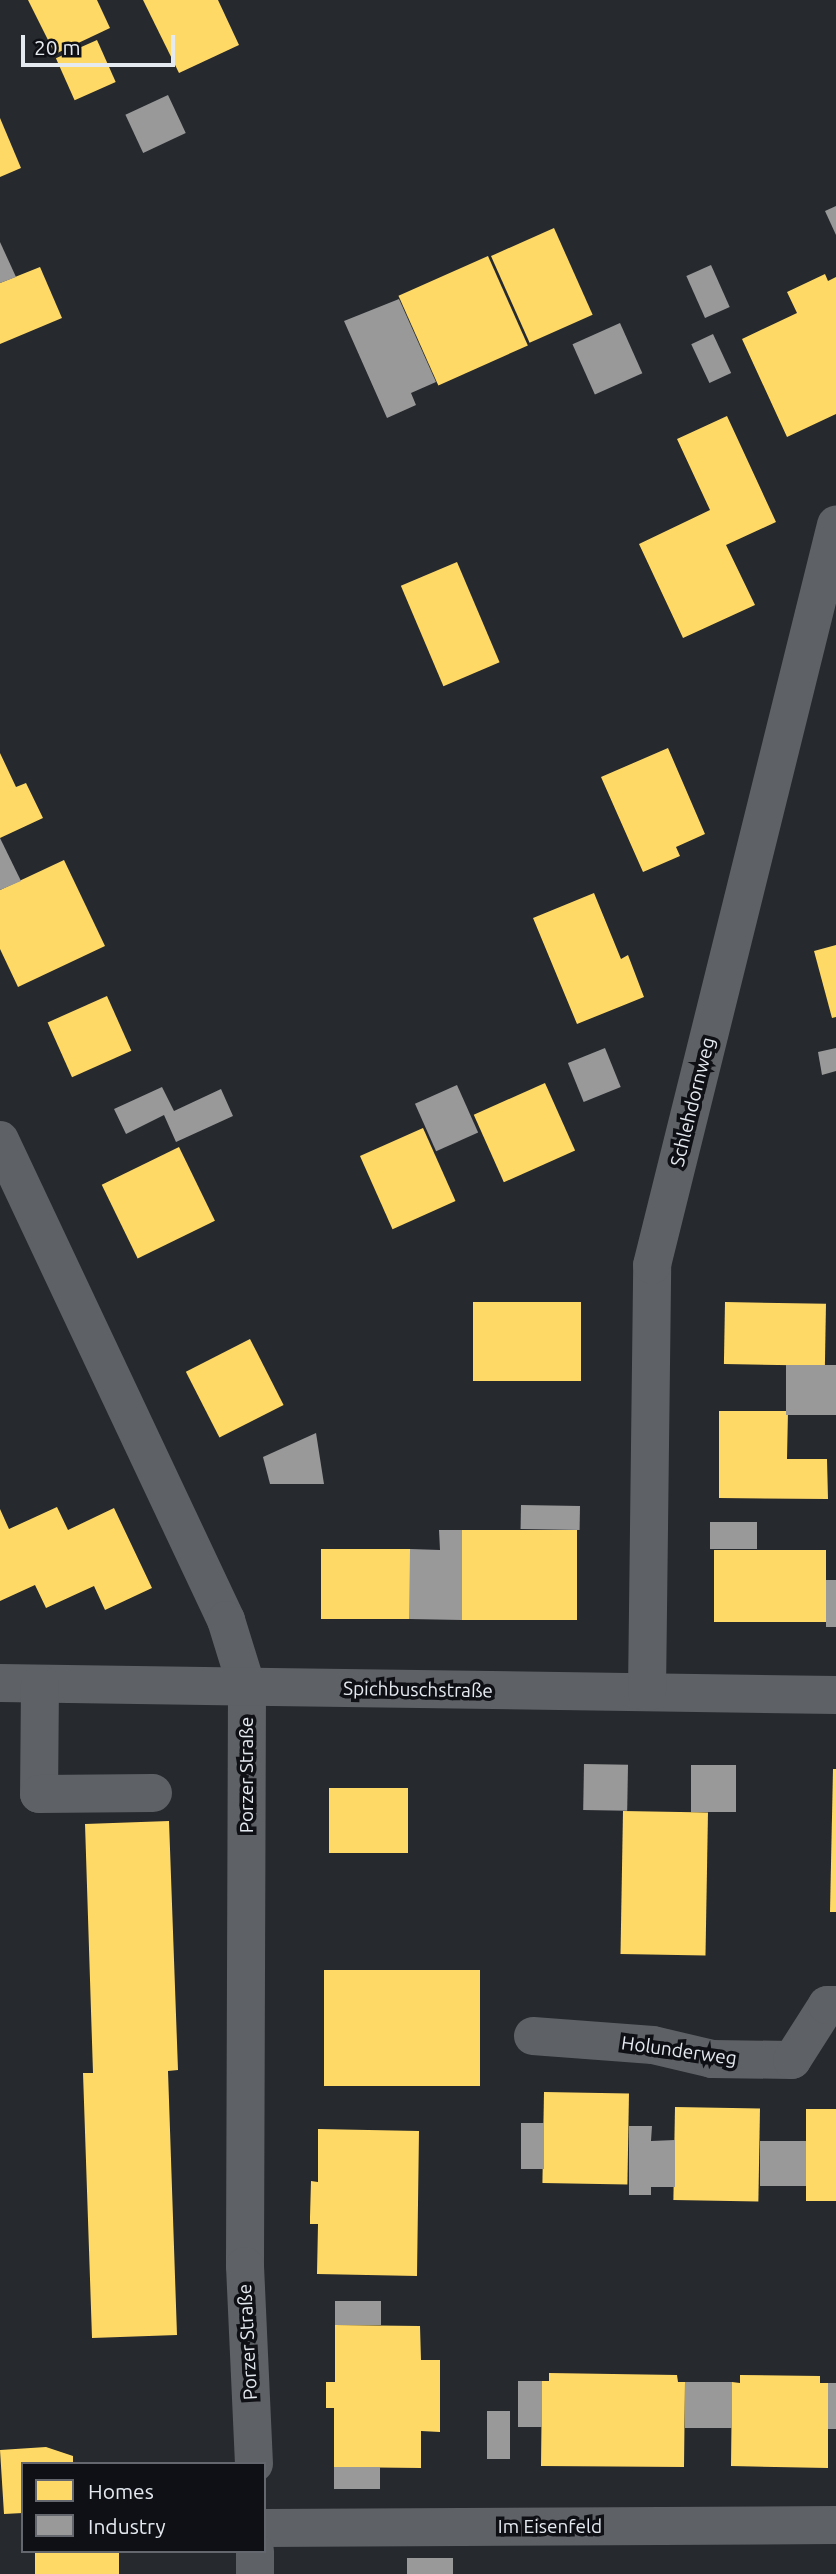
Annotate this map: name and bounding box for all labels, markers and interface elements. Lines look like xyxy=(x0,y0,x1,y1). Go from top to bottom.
scale bar xyxy=(24,21,178,65)
text: 20 m xyxy=(34,35,81,59)
street label: Schlehdornweg xyxy=(666,1035,720,1169)
street label: Spichbuschstraße xyxy=(343,1677,493,1703)
street label: Porzer Straße xyxy=(236,1717,258,1833)
street label: Holunderweg xyxy=(620,2032,738,2070)
street label: Porzer Straße xyxy=(234,2283,262,2401)
legend xyxy=(21,2462,266,2553)
text: Homes xyxy=(88,2479,154,2503)
text: Industry xyxy=(88,2514,166,2538)
street label: Im Eisenfeld xyxy=(498,2516,602,2538)

